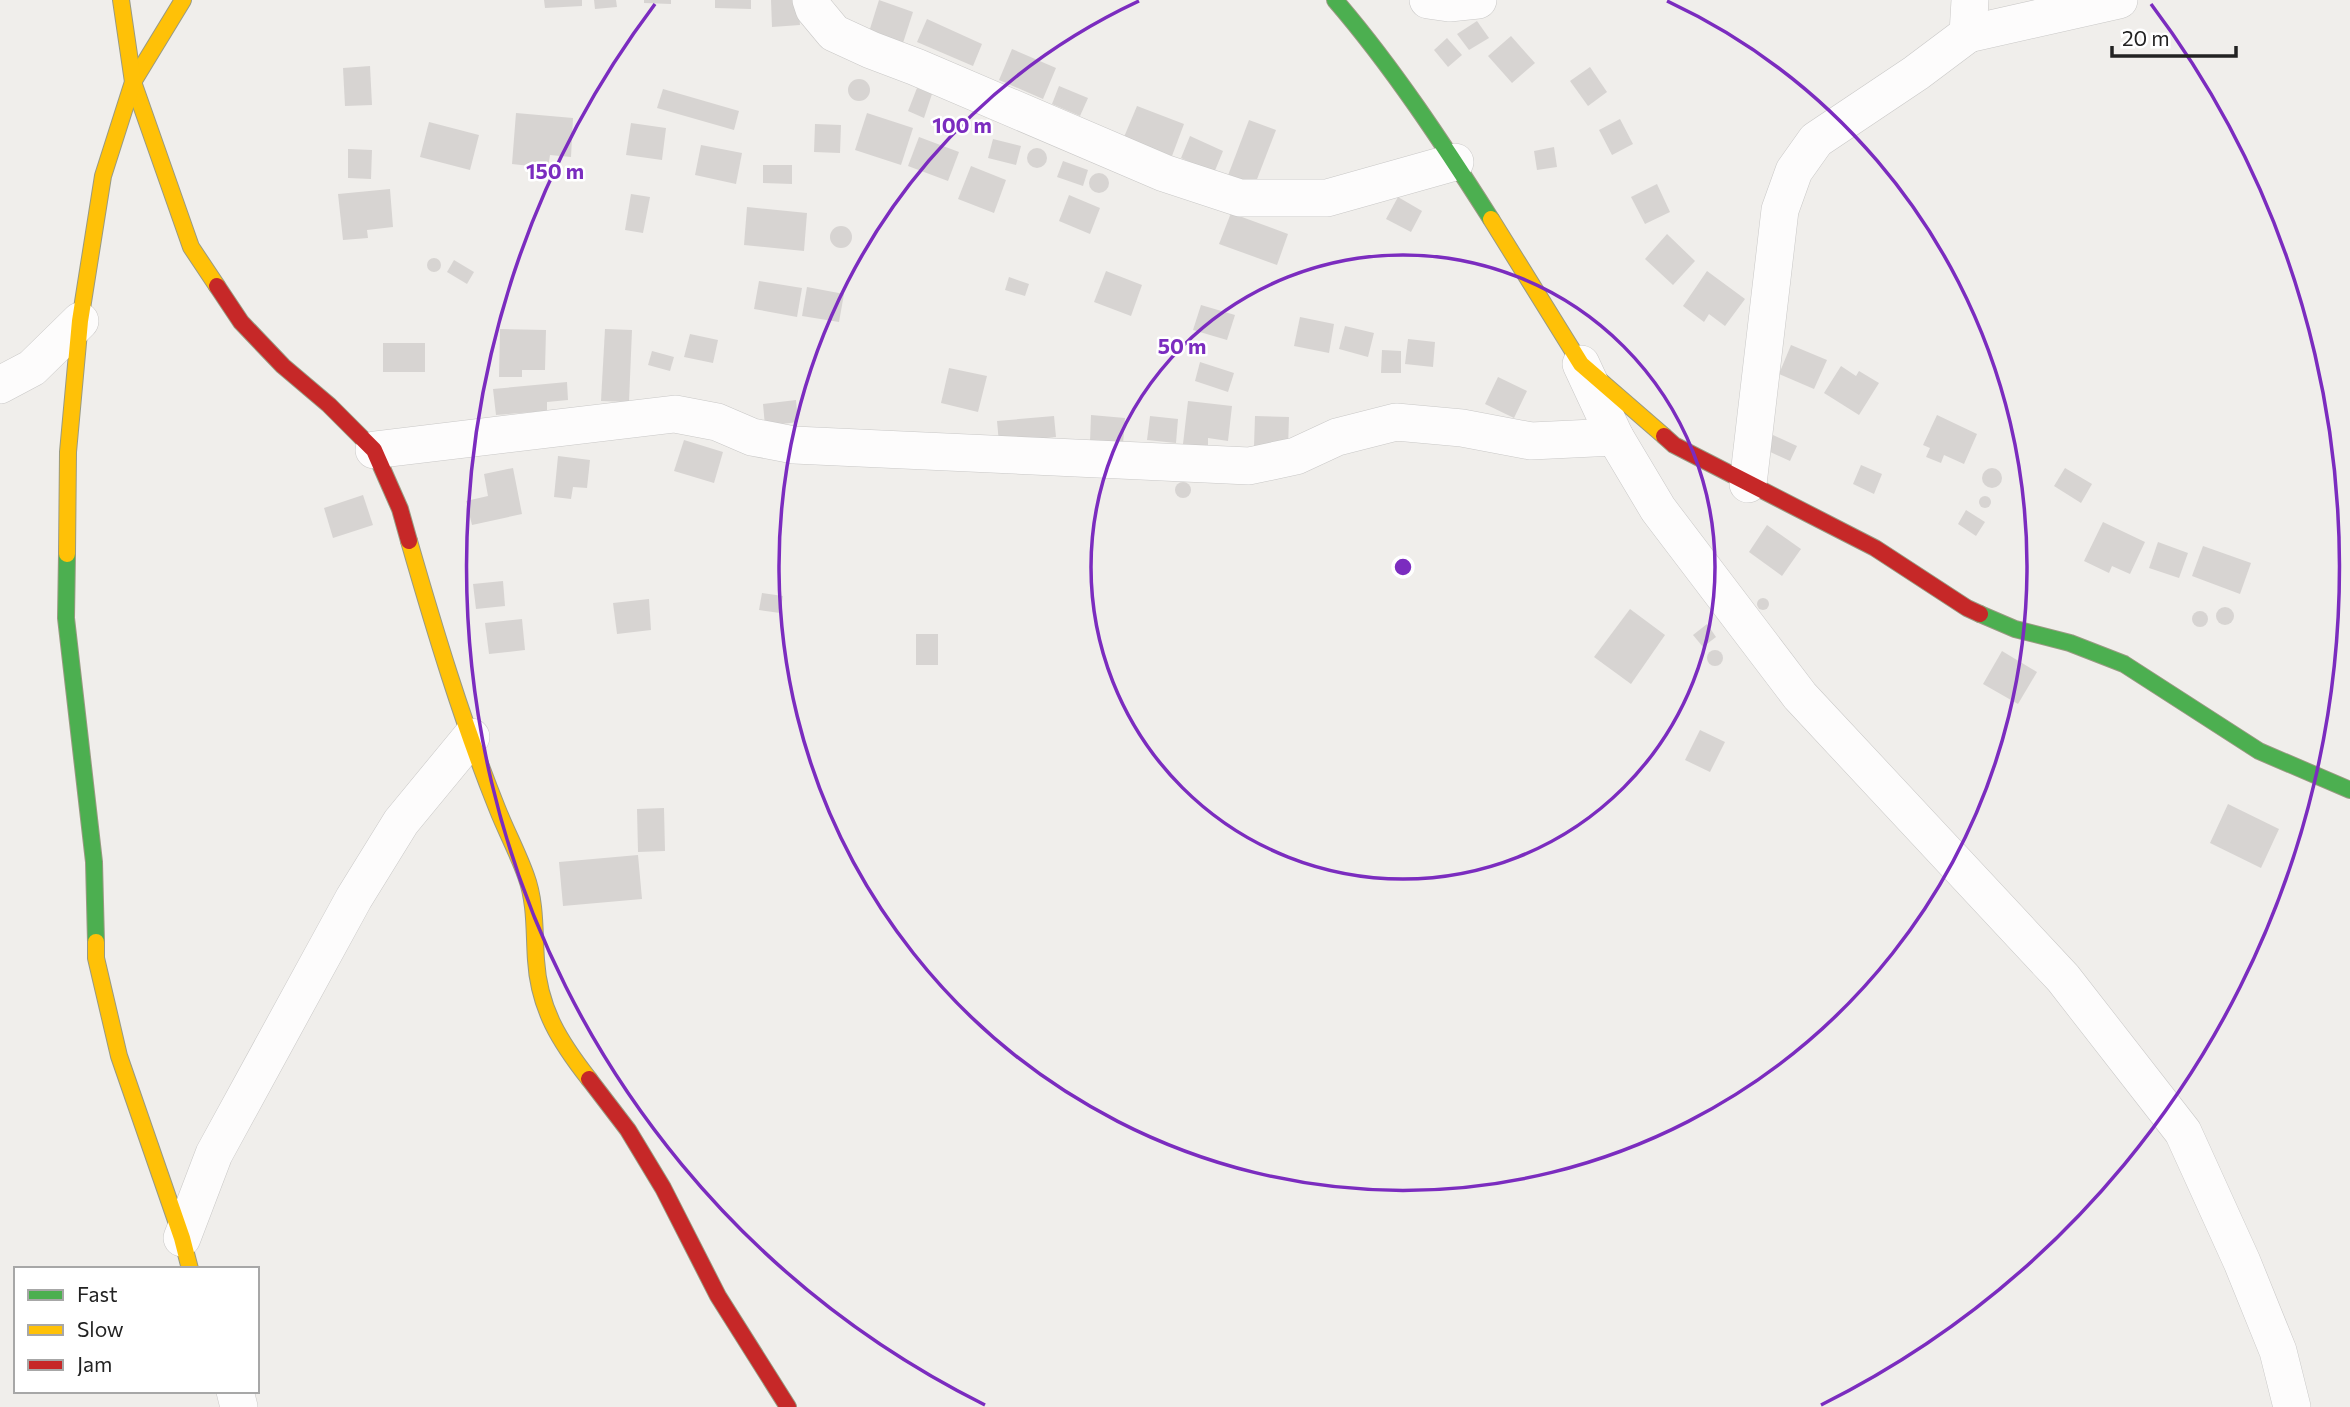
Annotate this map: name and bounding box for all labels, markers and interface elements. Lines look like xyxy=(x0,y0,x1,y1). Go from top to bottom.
scale bar xyxy=(2112,14,2236,58)
text: 20 m xyxy=(2122,25,2170,50)
text: 100 m xyxy=(932,112,992,137)
text: 150 m xyxy=(526,158,584,183)
text: 50 m xyxy=(1158,333,1206,358)
centre of rings xyxy=(1391,555,1415,579)
legend xyxy=(14,1267,259,1393)
text: Fast xyxy=(77,1281,118,1306)
text: Slow xyxy=(77,1316,124,1341)
text: Jam xyxy=(77,1351,112,1376)

